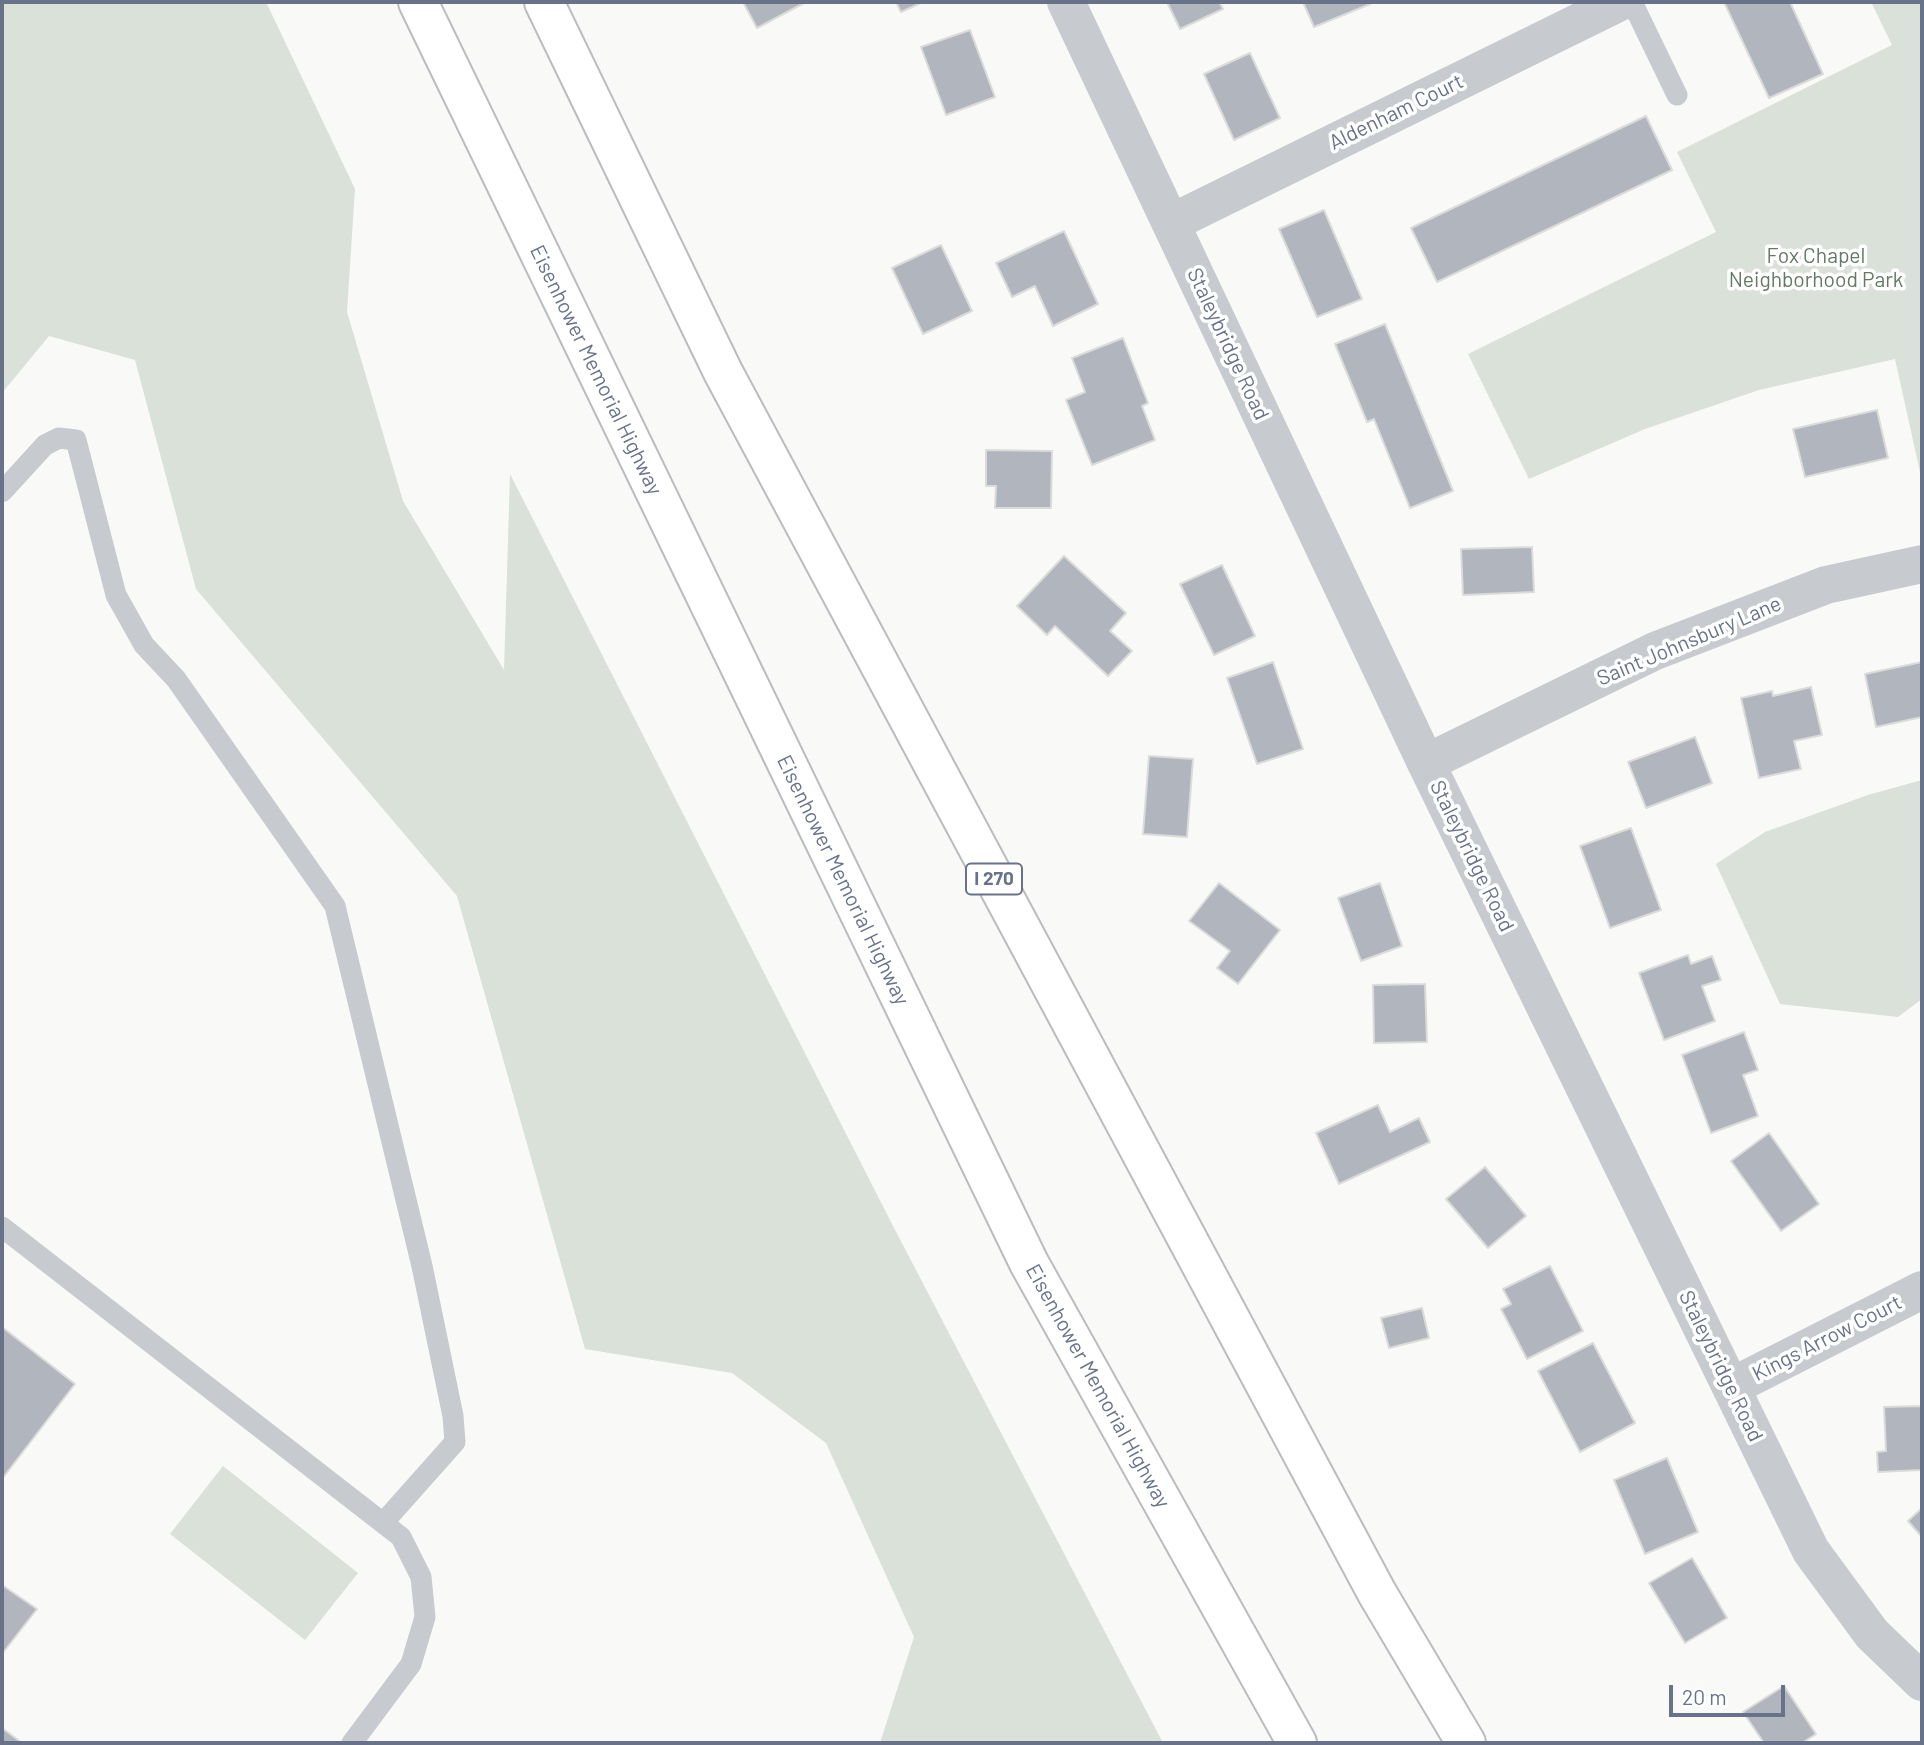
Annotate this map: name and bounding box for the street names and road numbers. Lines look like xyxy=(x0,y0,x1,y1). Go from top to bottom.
street label: Aldenham Court xyxy=(1325,69,1467,155)
street label: Eisenhower Memorial Highway xyxy=(524,241,668,499)
street label: Staleybridge Road xyxy=(1182,264,1274,424)
street label: Saint Johnsbury Lane xyxy=(1593,591,1785,691)
street label: Eisenhower Memorial Highway xyxy=(771,751,915,1009)
street label: Staleybridge Road xyxy=(1424,776,1520,936)
road number: I 270 xyxy=(966,864,1022,894)
street label: Eisenhower Memorial Highway xyxy=(1020,1260,1176,1512)
street label: Staleybridge Road xyxy=(1673,1286,1769,1446)
street label: Kings Arrow Court xyxy=(1748,1290,1906,1386)

